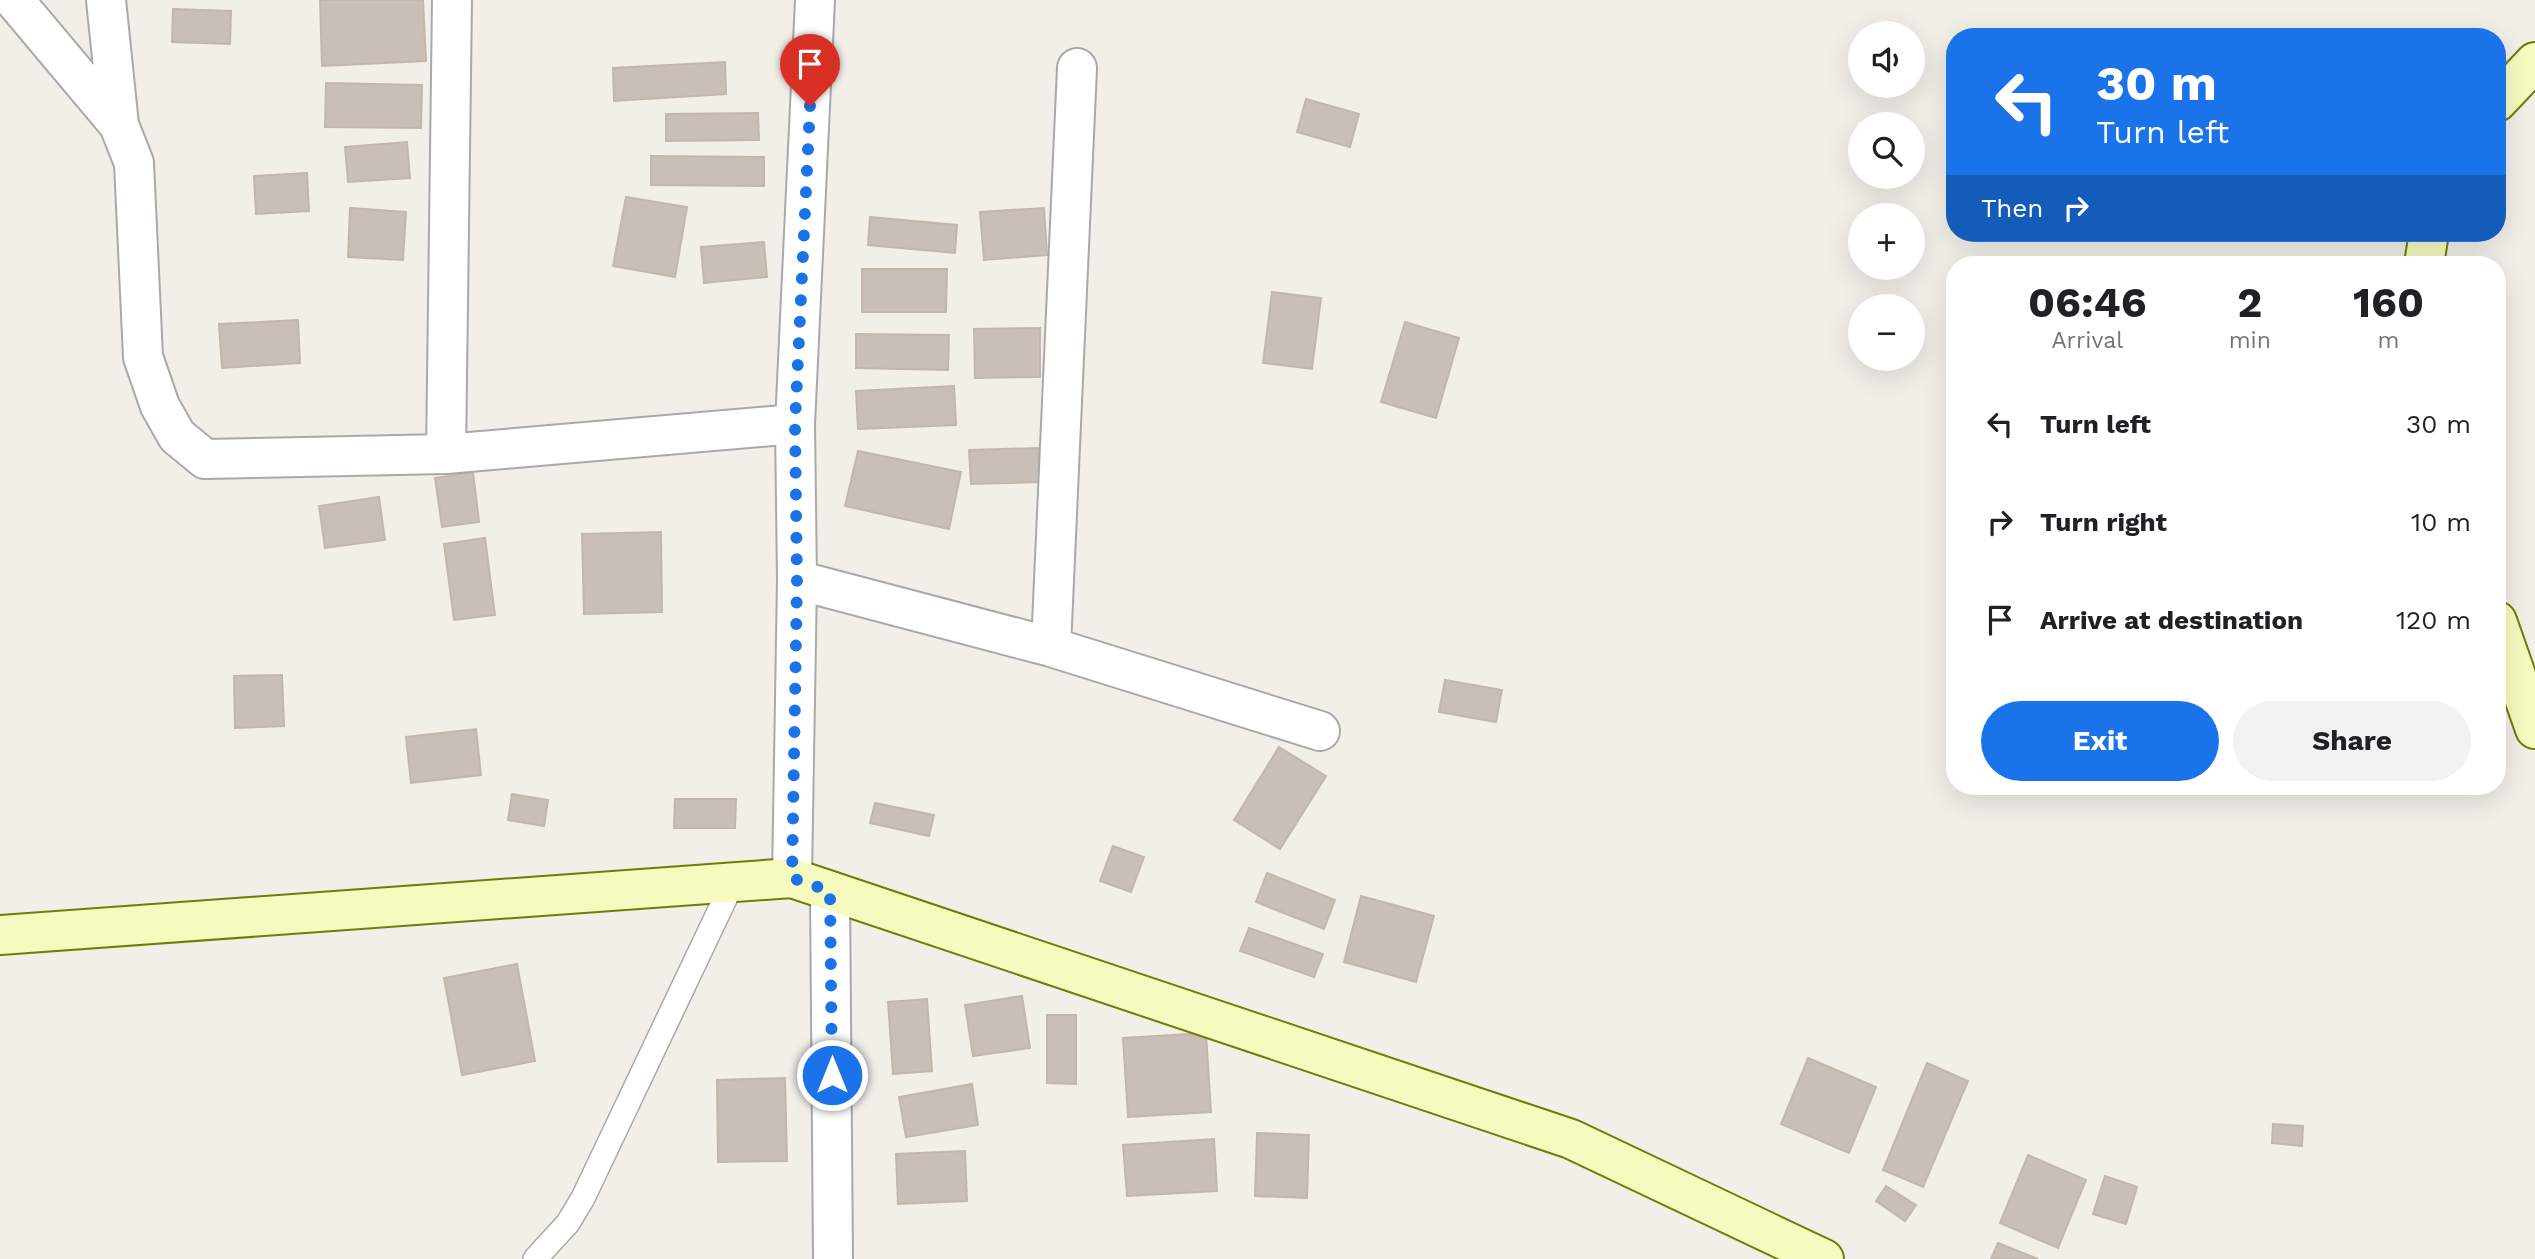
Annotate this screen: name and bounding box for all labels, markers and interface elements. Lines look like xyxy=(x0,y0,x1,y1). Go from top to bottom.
map controls xyxy=(1848,21,1925,371)
button: sound xyxy=(1848,21,1925,98)
pin xyxy=(780,34,840,106)
icon: arrive xyxy=(791,45,829,83)
text: 30 m xyxy=(2096,54,2217,112)
icon: left xyxy=(1981,56,2072,147)
button: search xyxy=(1848,112,1925,189)
text: Turn left xyxy=(2096,113,2229,151)
icon: right xyxy=(2057,189,2095,227)
text: Then xyxy=(1981,193,2043,223)
button: + xyxy=(1848,203,1925,280)
text: 06:46 xyxy=(2028,278,2147,327)
text: 2 xyxy=(2237,278,2262,327)
text: 160 xyxy=(2353,278,2424,327)
button: − xyxy=(1848,294,1925,371)
text: Arrival xyxy=(2051,327,2123,354)
text: min xyxy=(2229,327,2271,354)
text: m xyxy=(2377,327,2399,354)
icon: left xyxy=(1981,405,2019,443)
text: Turn left xyxy=(2040,409,2151,439)
text: 30 m xyxy=(2406,409,2471,439)
icon: right xyxy=(1981,503,2019,541)
text: Turn right xyxy=(2040,507,2167,537)
text: 10 m xyxy=(2411,507,2471,537)
icon: arrive xyxy=(1981,601,2019,639)
text: Arrive at destination xyxy=(2040,605,2303,635)
text: 120 m xyxy=(2396,605,2471,635)
button: Exit xyxy=(1981,701,2219,781)
button: Share xyxy=(2233,701,2471,781)
position arrow xyxy=(795,1038,869,1112)

